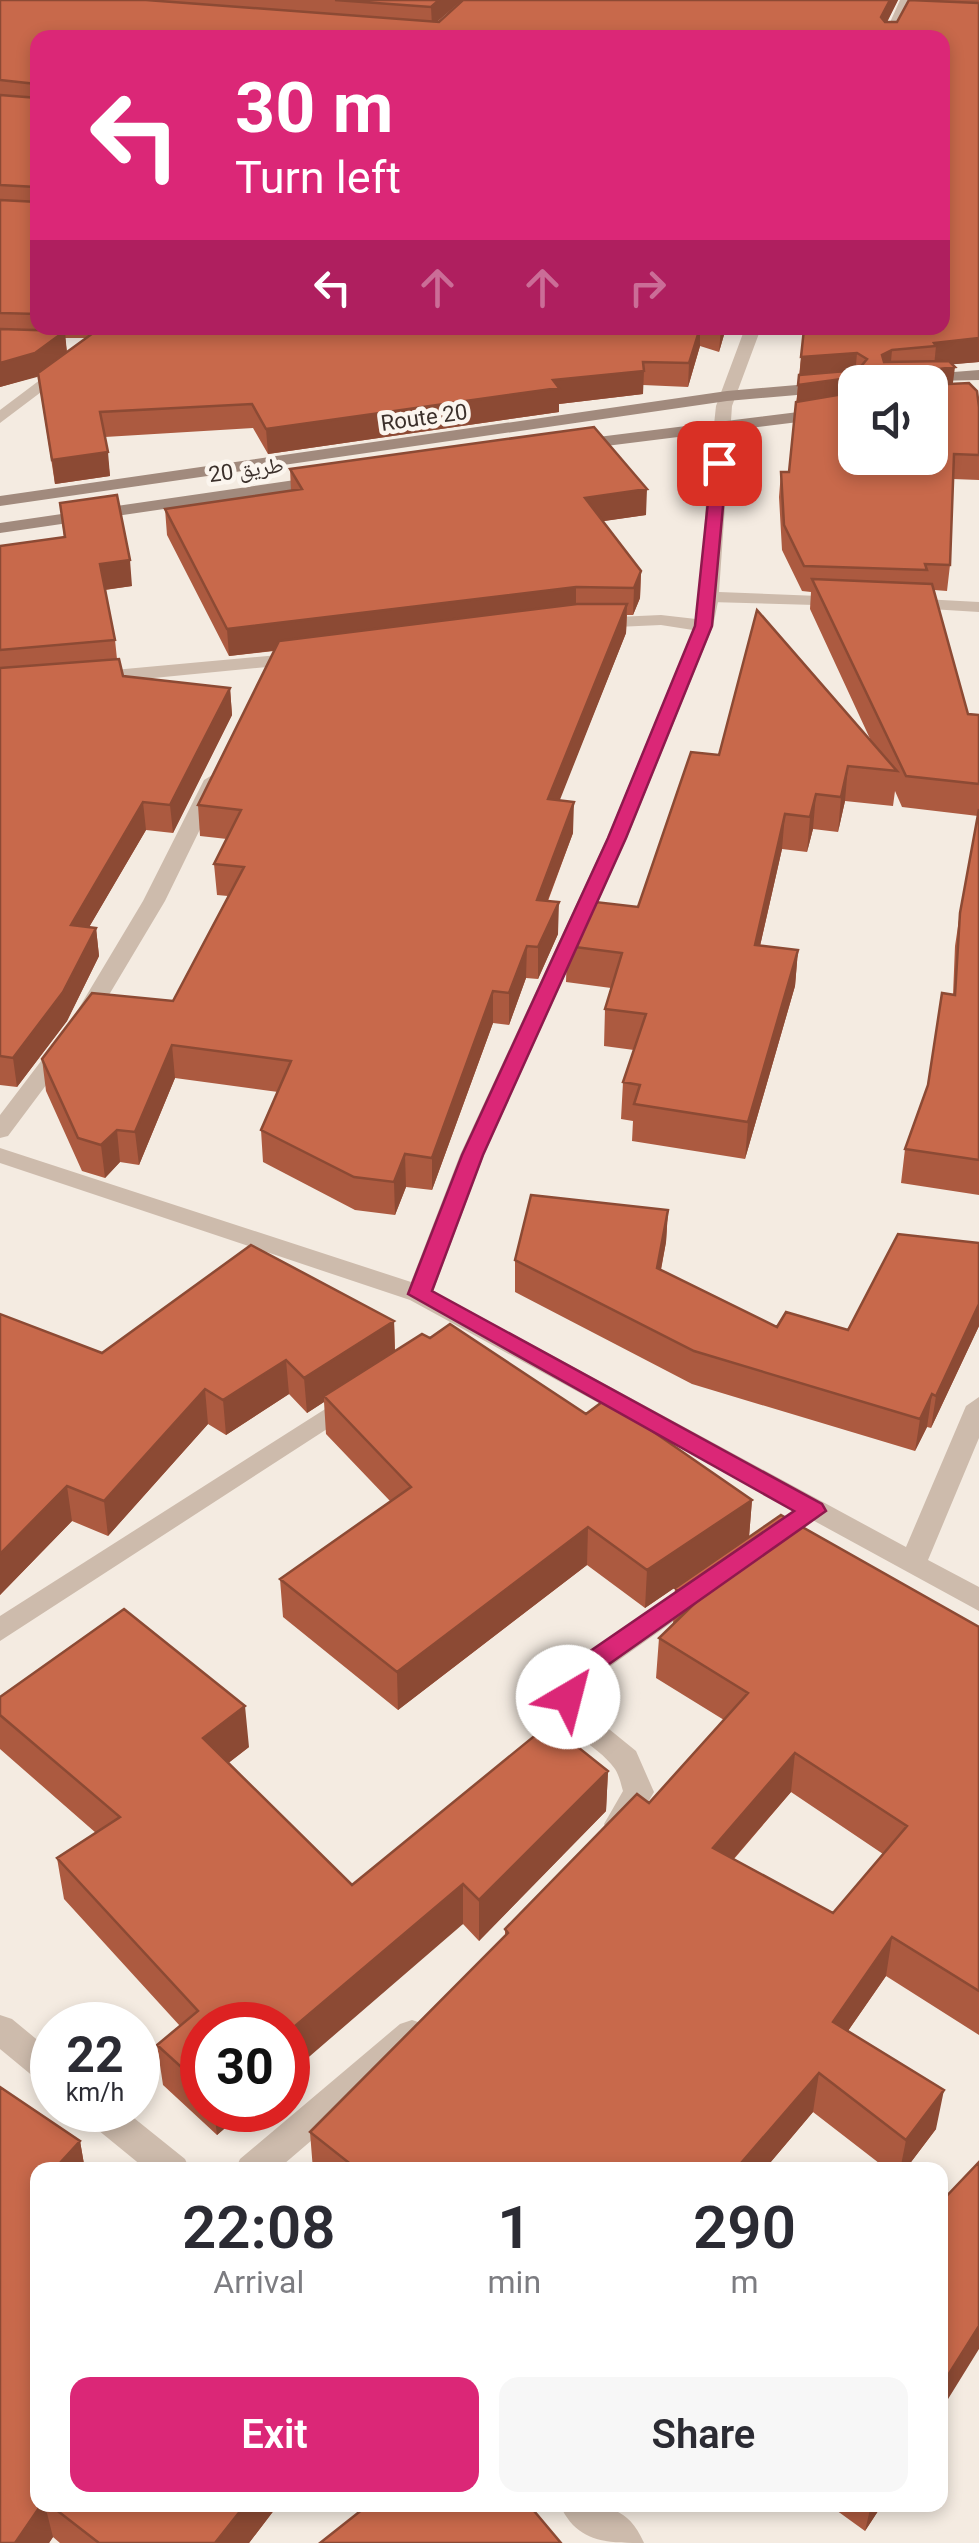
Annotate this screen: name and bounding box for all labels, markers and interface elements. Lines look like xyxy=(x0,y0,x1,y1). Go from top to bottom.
text: 30 m xyxy=(235,67,393,149)
icon: left xyxy=(70,70,200,200)
text: Turn left xyxy=(235,151,401,204)
icon: left xyxy=(305,260,360,315)
icon: ahead xyxy=(410,260,465,315)
icon: ahead xyxy=(515,260,570,315)
icon: right xyxy=(620,260,675,315)
map controls xyxy=(838,365,948,475)
button: sound xyxy=(838,365,948,475)
street label: Route 20 xyxy=(379,399,469,436)
pin xyxy=(677,421,762,506)
icon: arrive xyxy=(692,436,747,491)
street label: طريق 20 xyxy=(207,452,285,488)
position arrow xyxy=(516,1645,620,1749)
speed limit sign: 30 xyxy=(180,2002,310,2132)
text: 22 xyxy=(66,2026,124,2084)
text: km/h xyxy=(66,2078,124,2107)
text: 22:08 xyxy=(182,2192,336,2263)
text: 1 xyxy=(497,2192,531,2263)
text: 290 xyxy=(693,2192,796,2263)
text: Arrival xyxy=(213,2263,304,2301)
text: min xyxy=(488,2263,541,2301)
text: m xyxy=(730,2263,759,2301)
button: Exit xyxy=(70,2377,479,2492)
button: Share xyxy=(499,2377,908,2492)

